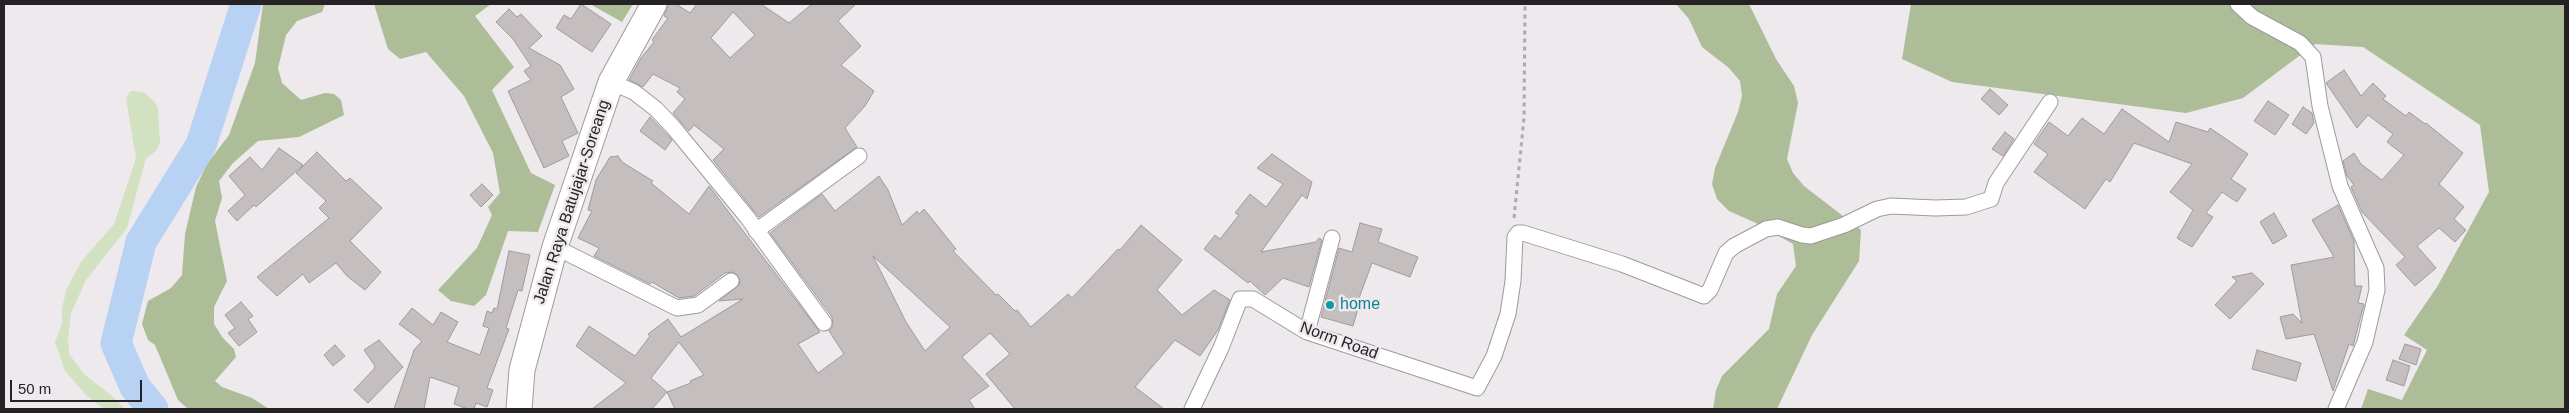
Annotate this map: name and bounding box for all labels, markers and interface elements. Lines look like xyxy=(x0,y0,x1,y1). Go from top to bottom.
street label: Jalan Raya Batujajar-Soreang xyxy=(530,98,614,306)
place label: home xyxy=(1340,295,1380,315)
marker: home xyxy=(1324,299,1336,311)
street label: Norm Road xyxy=(1297,318,1381,364)
scale bar xyxy=(12,370,145,402)
text: 50 m xyxy=(18,380,51,397)

